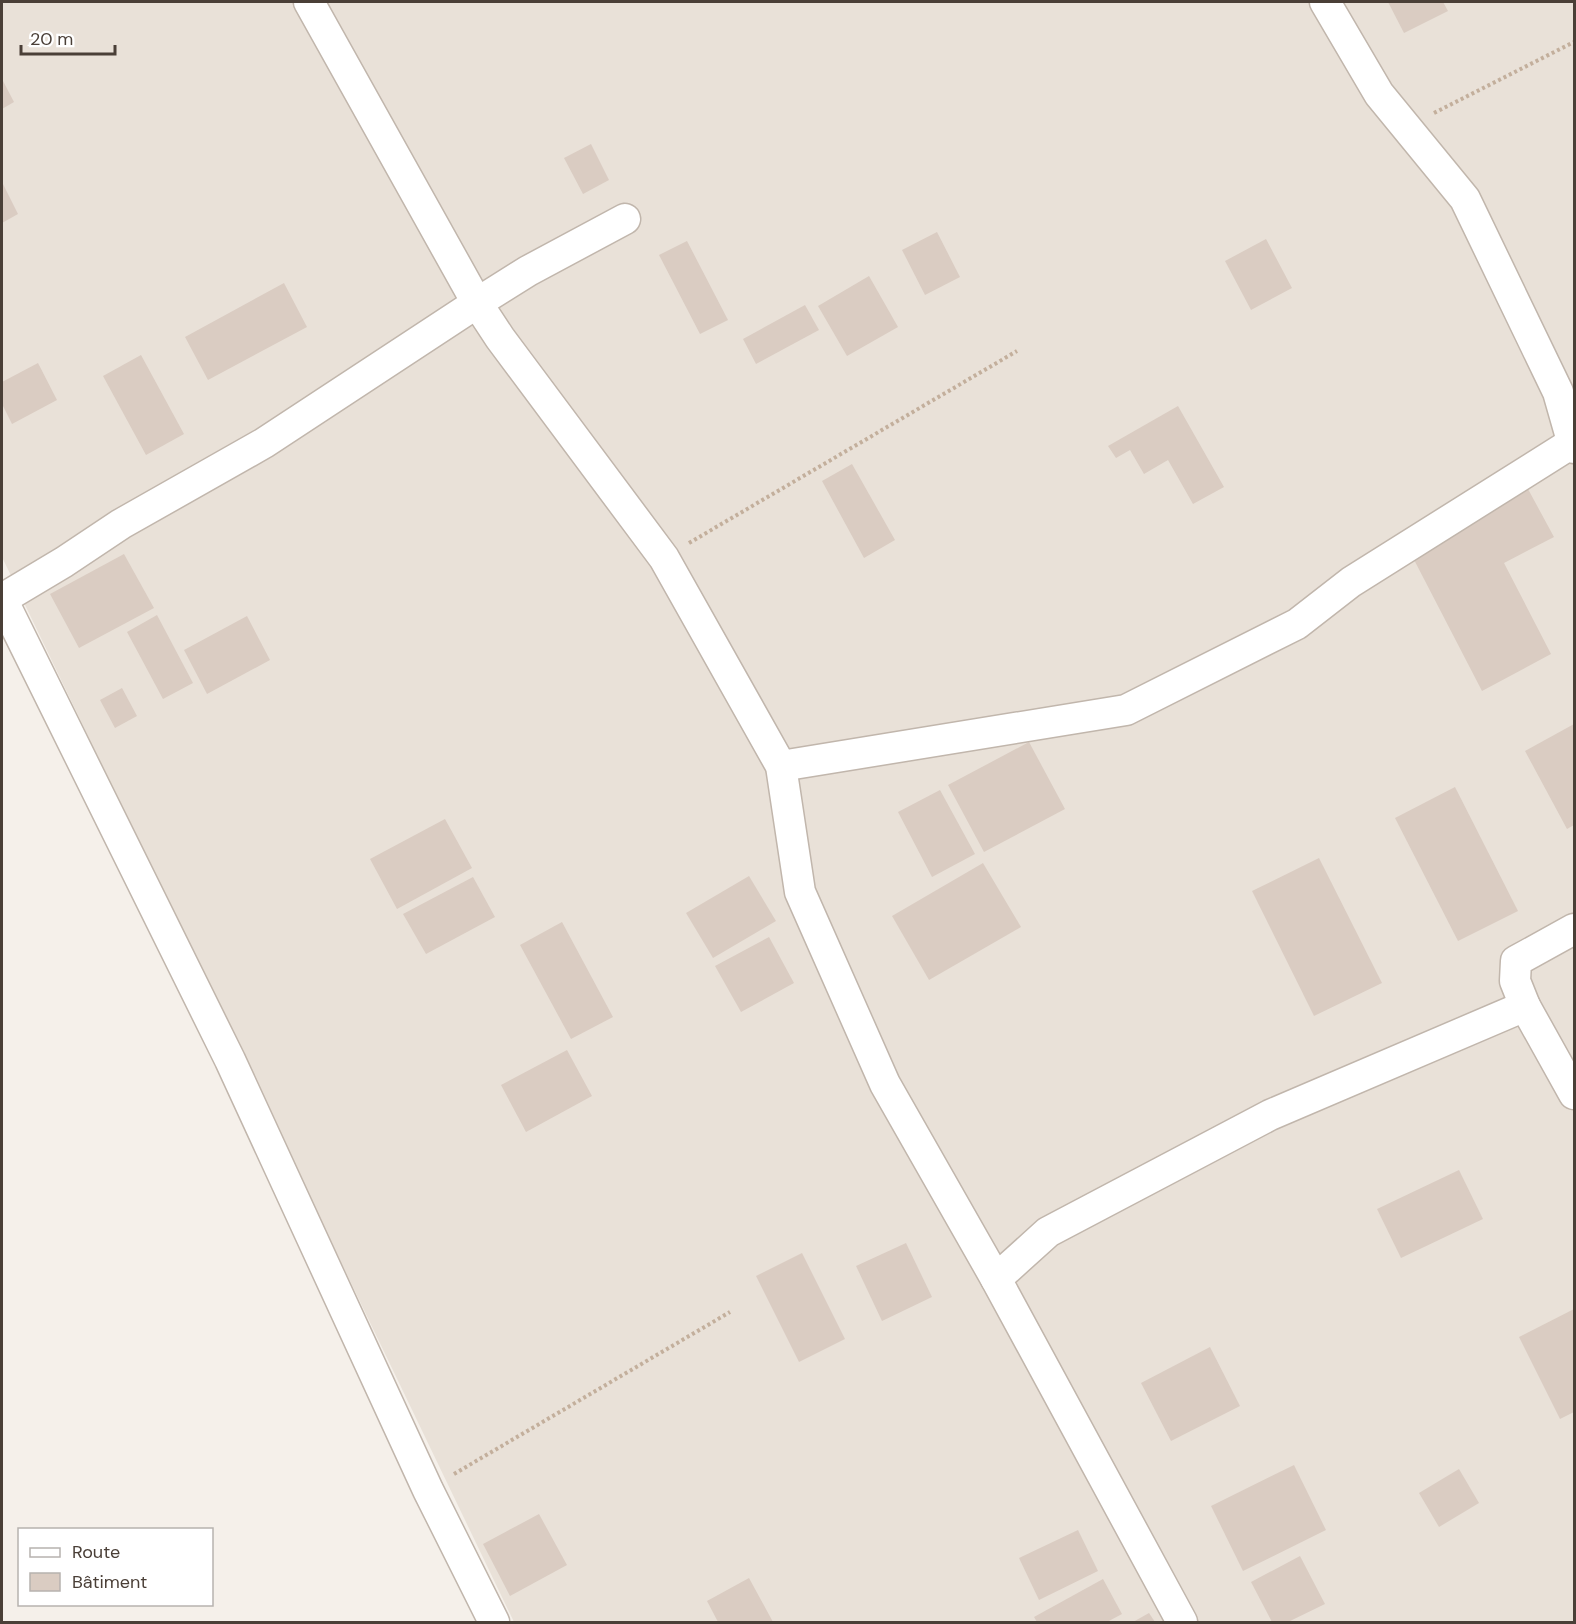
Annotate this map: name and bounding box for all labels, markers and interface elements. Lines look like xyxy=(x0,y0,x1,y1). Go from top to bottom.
scale bar xyxy=(21,18,116,56)
text: 20 m xyxy=(30,27,73,51)
legend xyxy=(18,1528,213,1606)
text: Route xyxy=(72,1540,120,1564)
text: Bâtiment xyxy=(72,1570,147,1594)

